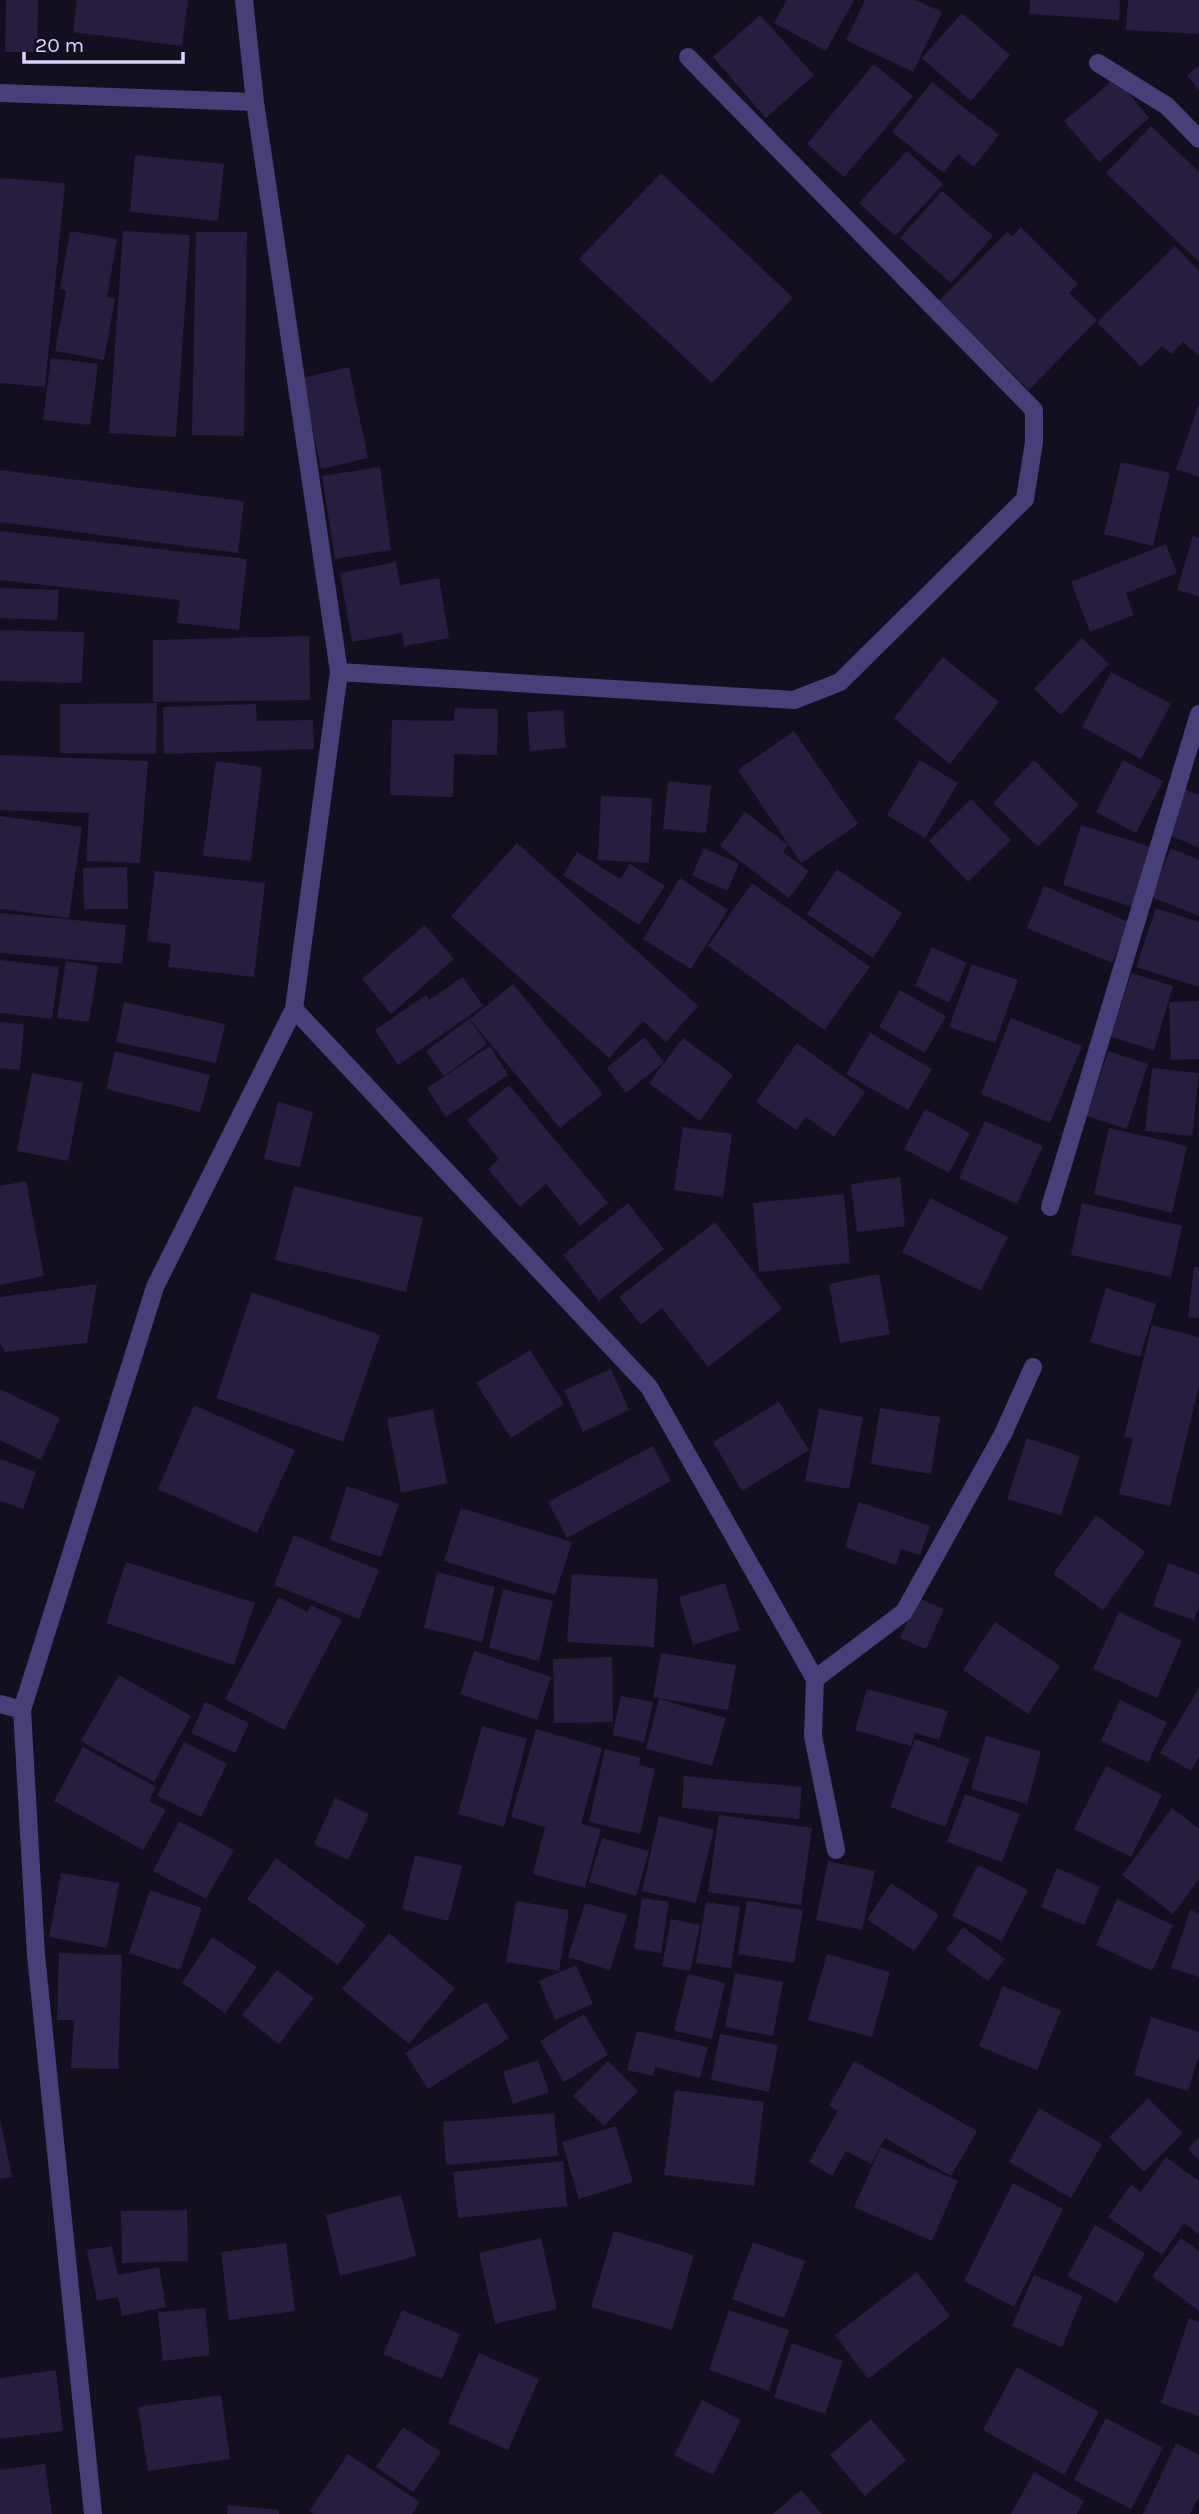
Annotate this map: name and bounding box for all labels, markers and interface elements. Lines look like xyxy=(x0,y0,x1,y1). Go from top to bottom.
scale bar xyxy=(24,21,184,65)
text: 20 m xyxy=(35,33,84,57)

